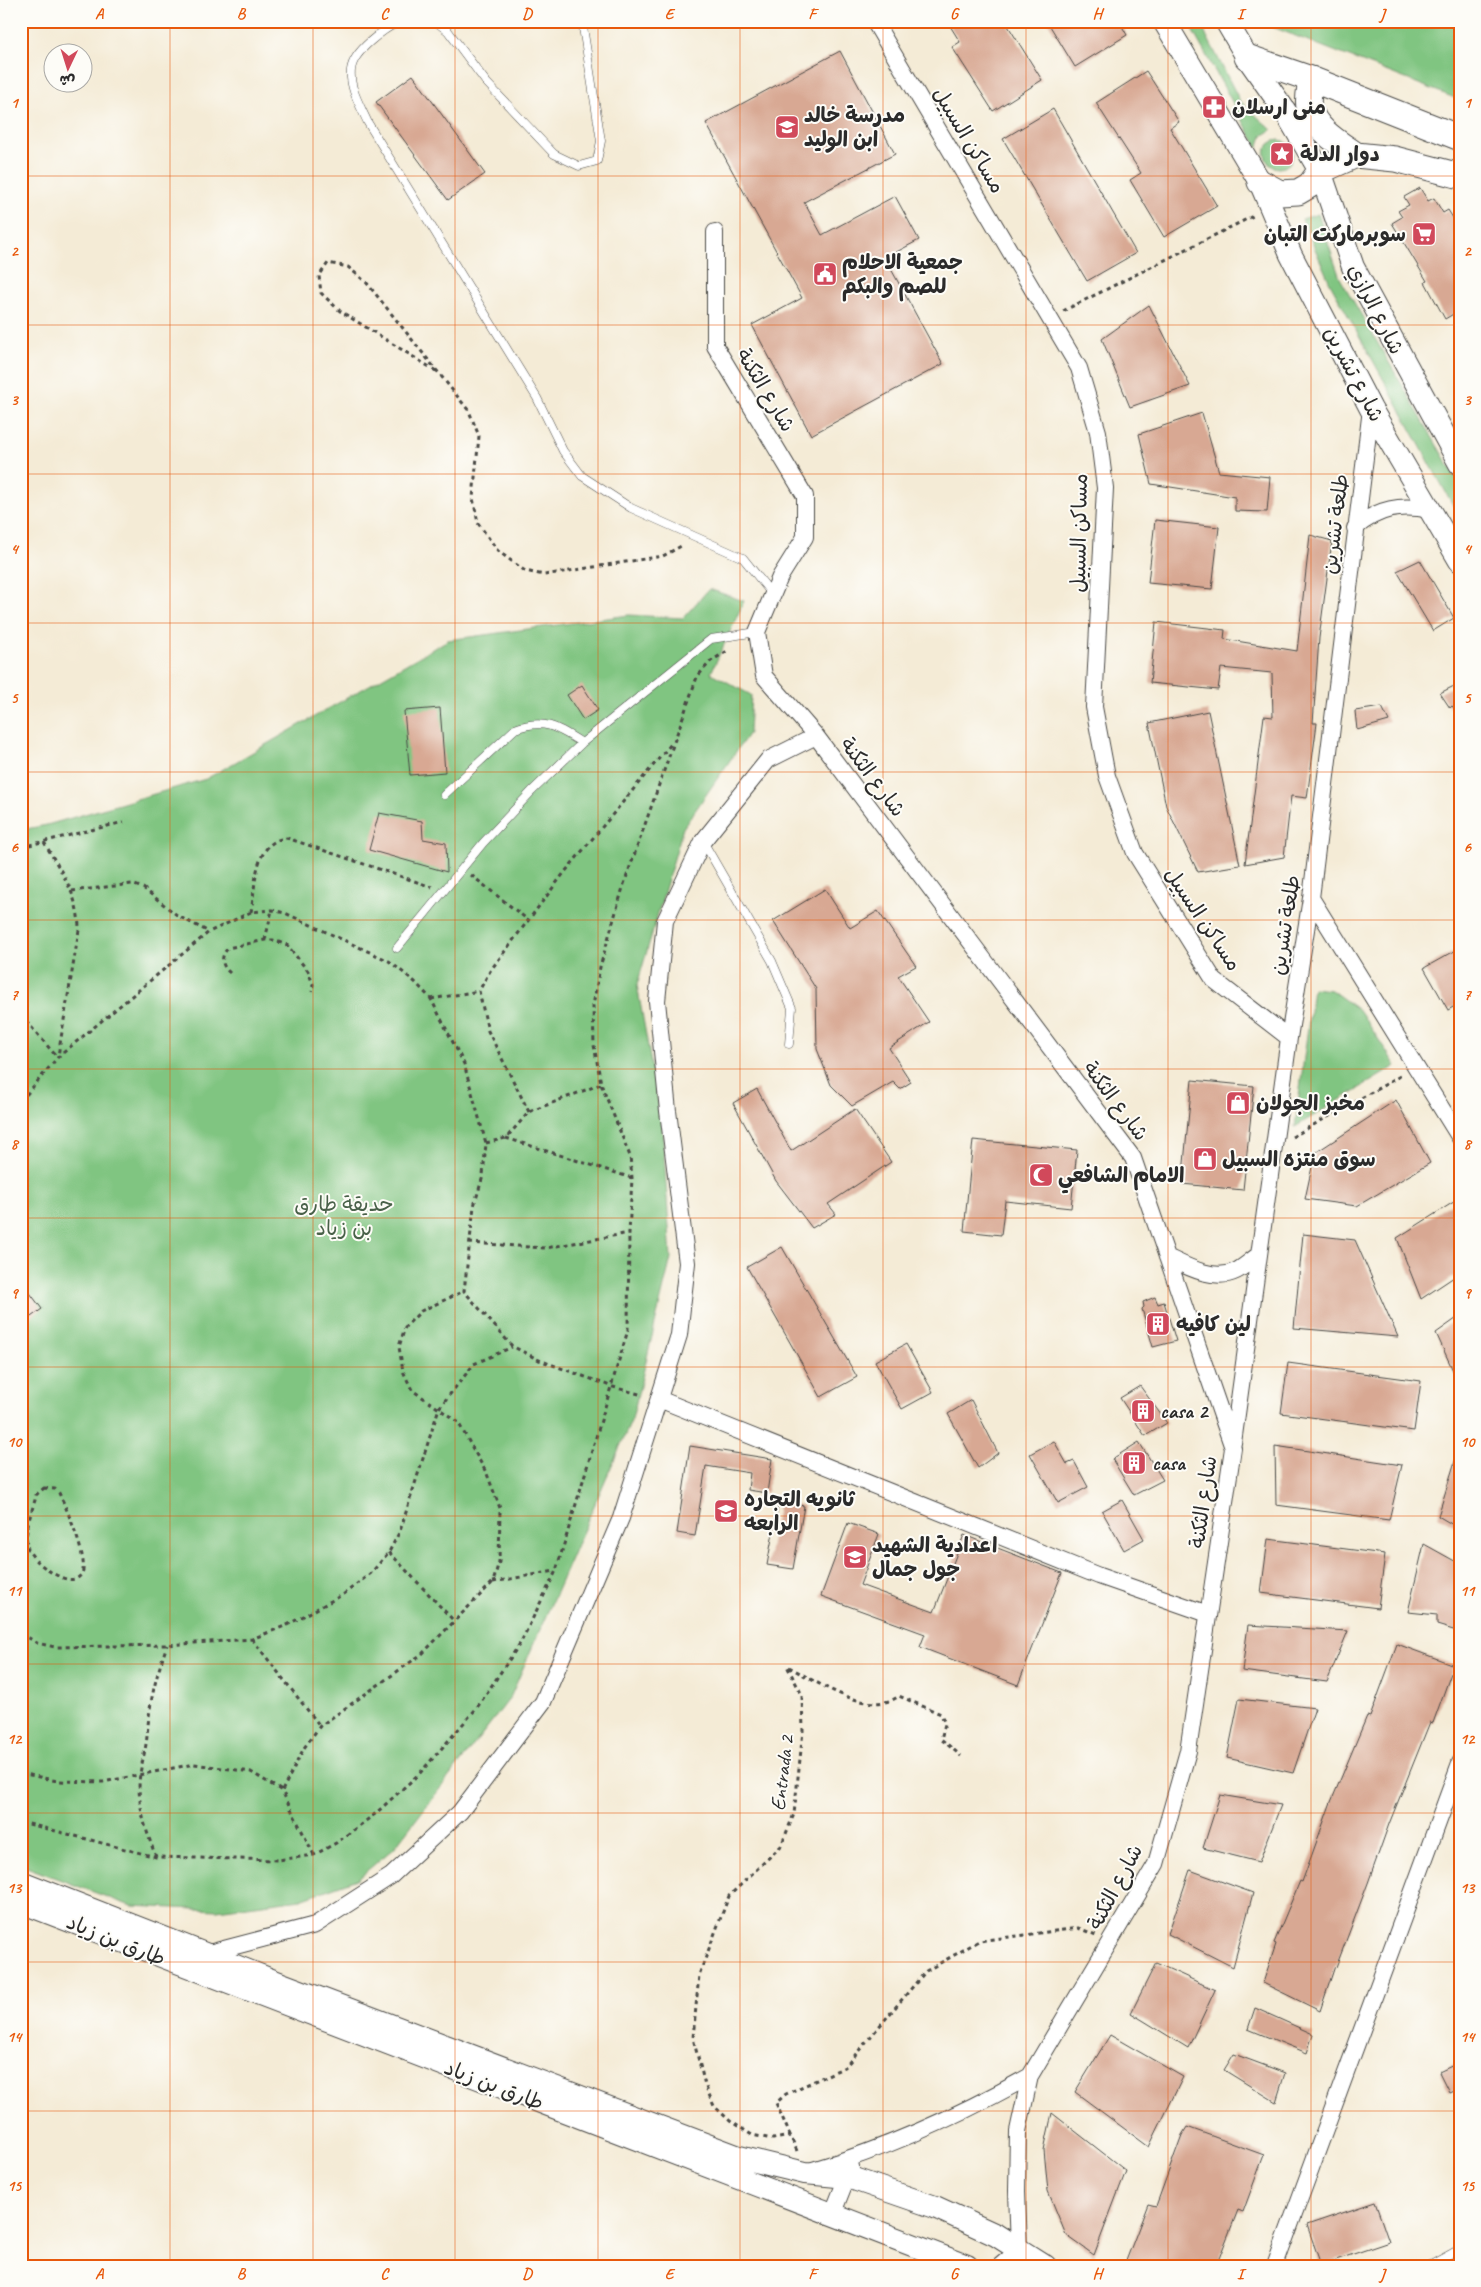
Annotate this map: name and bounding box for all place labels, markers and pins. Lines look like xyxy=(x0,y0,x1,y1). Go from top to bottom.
pharmacy icon: منى ارسلان xyxy=(1201,94,1227,120)
place label: منى ارسلان xyxy=(1232,94,1326,120)
place label: مدرسة خالد ابن الوليد xyxy=(804,102,905,153)
school or university icon: مدرسة خالد ابن الوليد xyxy=(774,114,800,140)
place icon: دوار الدلة xyxy=(1269,141,1295,167)
place label: دوار الدلة xyxy=(1300,141,1380,167)
place label: سوبرماركت التبان xyxy=(1264,221,1406,247)
supermarket icon: سوبرماركت التبان xyxy=(1411,221,1437,247)
place label: جمعية الاحلام للصم والبكم xyxy=(842,249,963,302)
public building icon: جمعية الاحلام للصم والبكم xyxy=(812,261,838,287)
shop icon: مخبز الجولان xyxy=(1225,1090,1251,1116)
place label: مخبز الجولان xyxy=(1256,1090,1365,1117)
shop icon: سوق منتزه السبيل xyxy=(1192,1146,1218,1172)
place label: سوق منتزه السبيل xyxy=(1222,1146,1376,1172)
mosque icon: الامام الشافعي xyxy=(1028,1162,1054,1188)
place label: الامام الشافعي xyxy=(1058,1162,1184,1194)
building icon: لين كافيه xyxy=(1145,1311,1171,1337)
place label: لين كافيه xyxy=(1176,1311,1251,1337)
building icon: casa 2 xyxy=(1130,1398,1156,1424)
place label: casa 2 xyxy=(1160,1398,1210,1424)
building icon: casa xyxy=(1121,1450,1147,1476)
place label: casa xyxy=(1152,1450,1186,1476)
place label: ثانويه التجاره الرابعه xyxy=(744,1486,856,1536)
school or university icon: ثانويه التجاره الرابعه xyxy=(713,1498,739,1524)
place label: اعدادية الشهيد جول جمال xyxy=(872,1532,997,1582)
school or university icon: اعدادية الشهيد جول جمال xyxy=(842,1544,868,1570)

